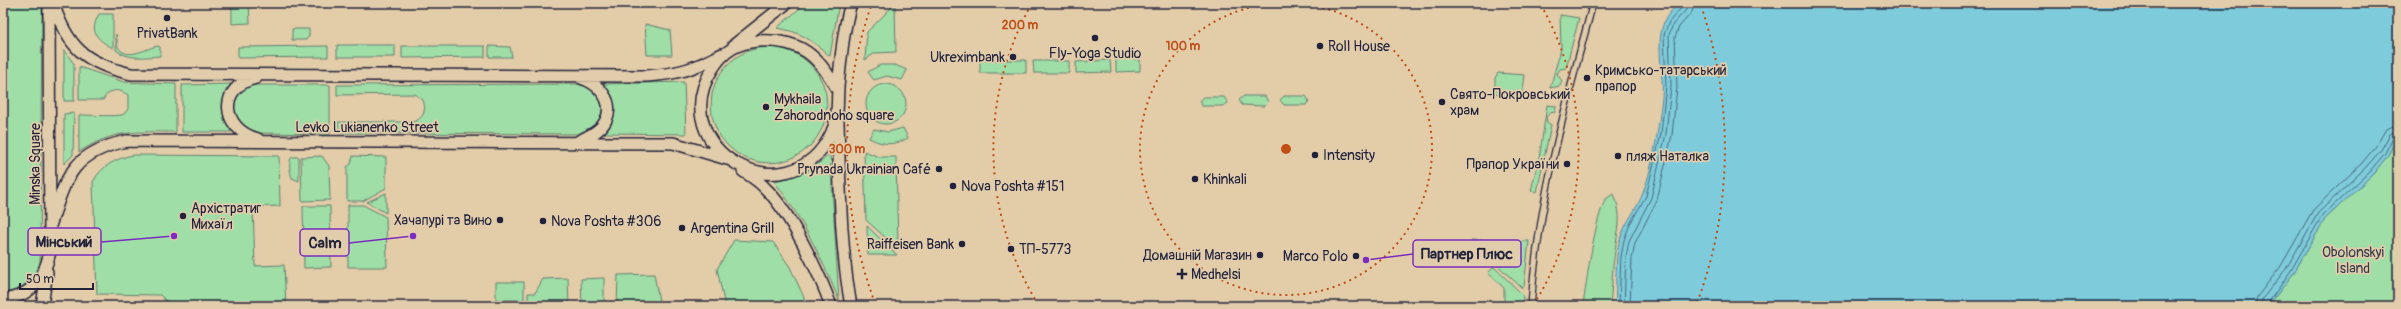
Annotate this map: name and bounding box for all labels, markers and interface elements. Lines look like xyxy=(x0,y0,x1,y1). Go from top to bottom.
marker: PrivatBank xyxy=(162,13,172,23)
text: 200 m xyxy=(1002,18,1039,33)
place label: PrivatBank xyxy=(136,25,198,42)
marker: Fly-Yoga Studio xyxy=(1090,33,1100,43)
place label: Roll House xyxy=(1328,38,1390,55)
text: 100 m xyxy=(1166,39,1201,54)
marker: Roll House xyxy=(1315,41,1325,51)
place label: Fly-Yoga Studio xyxy=(1049,45,1142,62)
place label: Ukreximbank xyxy=(930,49,1005,66)
marker: Ukreximbank xyxy=(1008,52,1018,62)
place label: Кримсько-татарський прапор xyxy=(1595,62,1727,95)
marker: Кримсько-татарський прапор xyxy=(1582,73,1592,83)
place label: Свято-Покровський храм xyxy=(1450,86,1570,119)
place label: Mykhaila Zahorodnoho square xyxy=(774,91,894,124)
marker: Свято-Покровський храм xyxy=(1437,97,1447,107)
marker: Mykhaila Zahorodnoho square xyxy=(761,102,771,112)
street label: Levko Lukianenko Street xyxy=(295,119,439,136)
street label: Minska Square xyxy=(27,123,44,205)
text: 300 m xyxy=(829,142,866,157)
centre of rings xyxy=(1279,142,1293,156)
place label: Intensity xyxy=(1323,147,1375,164)
place label: пляж Наталка xyxy=(1626,148,1709,165)
marker: Intensity xyxy=(1310,150,1320,160)
marker: пляж Наталка xyxy=(1613,151,1623,161)
place label: Прапор України xyxy=(1466,156,1559,173)
marker: Прапор України xyxy=(1562,159,1572,169)
place label: Prynada Ukrainian Café xyxy=(797,161,931,178)
marker: Prynada Ukrainian Café xyxy=(934,164,944,174)
place label: Khinkali xyxy=(1203,171,1247,188)
marker: Khinkali xyxy=(1190,174,1200,184)
place label: Nova Poshta #151 xyxy=(961,178,1064,195)
marker: Nova Poshta #151 xyxy=(948,181,958,191)
place label: Архістратиг Михаїл xyxy=(191,200,261,233)
marker: Архістратиг Михаїл xyxy=(178,211,188,221)
place label: Хачапурі та Вино xyxy=(394,212,492,229)
place label: Nova Poshta #306 xyxy=(551,213,661,230)
marker: Хачапурі та Вино xyxy=(495,215,505,225)
marker: Nova Poshta #306 xyxy=(538,216,548,226)
place label: Argentina Grill xyxy=(690,220,774,237)
marker: Argentina Grill xyxy=(677,223,687,233)
callout: Мінський xyxy=(28,228,101,255)
callout: Calm xyxy=(300,229,349,256)
text: Мінський xyxy=(35,233,93,252)
text: Calm xyxy=(308,234,342,253)
place label: Raiffeisen Bank xyxy=(867,236,954,253)
marker: Raiffeisen Bank xyxy=(957,239,967,249)
callout: Партнер Плюс xyxy=(1413,240,1521,267)
place label: ТП-5773 xyxy=(1019,241,1072,258)
marker: ТП-5773 xyxy=(1006,244,1016,254)
park label: Obolonskyi Island xyxy=(2322,244,2385,277)
text: Партнер Плюс xyxy=(1421,245,1513,264)
place label: Домашній Магазин xyxy=(1142,247,1252,264)
place label: Marco Polo xyxy=(1283,248,1348,265)
marker: Домашній Магазин xyxy=(1255,250,1265,260)
marker: Marco Polo xyxy=(1351,251,1361,261)
scale bar xyxy=(20,265,93,291)
place label: Medhelsi xyxy=(1191,266,1241,283)
marker: Medhelsi xyxy=(1176,268,1188,280)
text: 50 m xyxy=(26,272,54,287)

